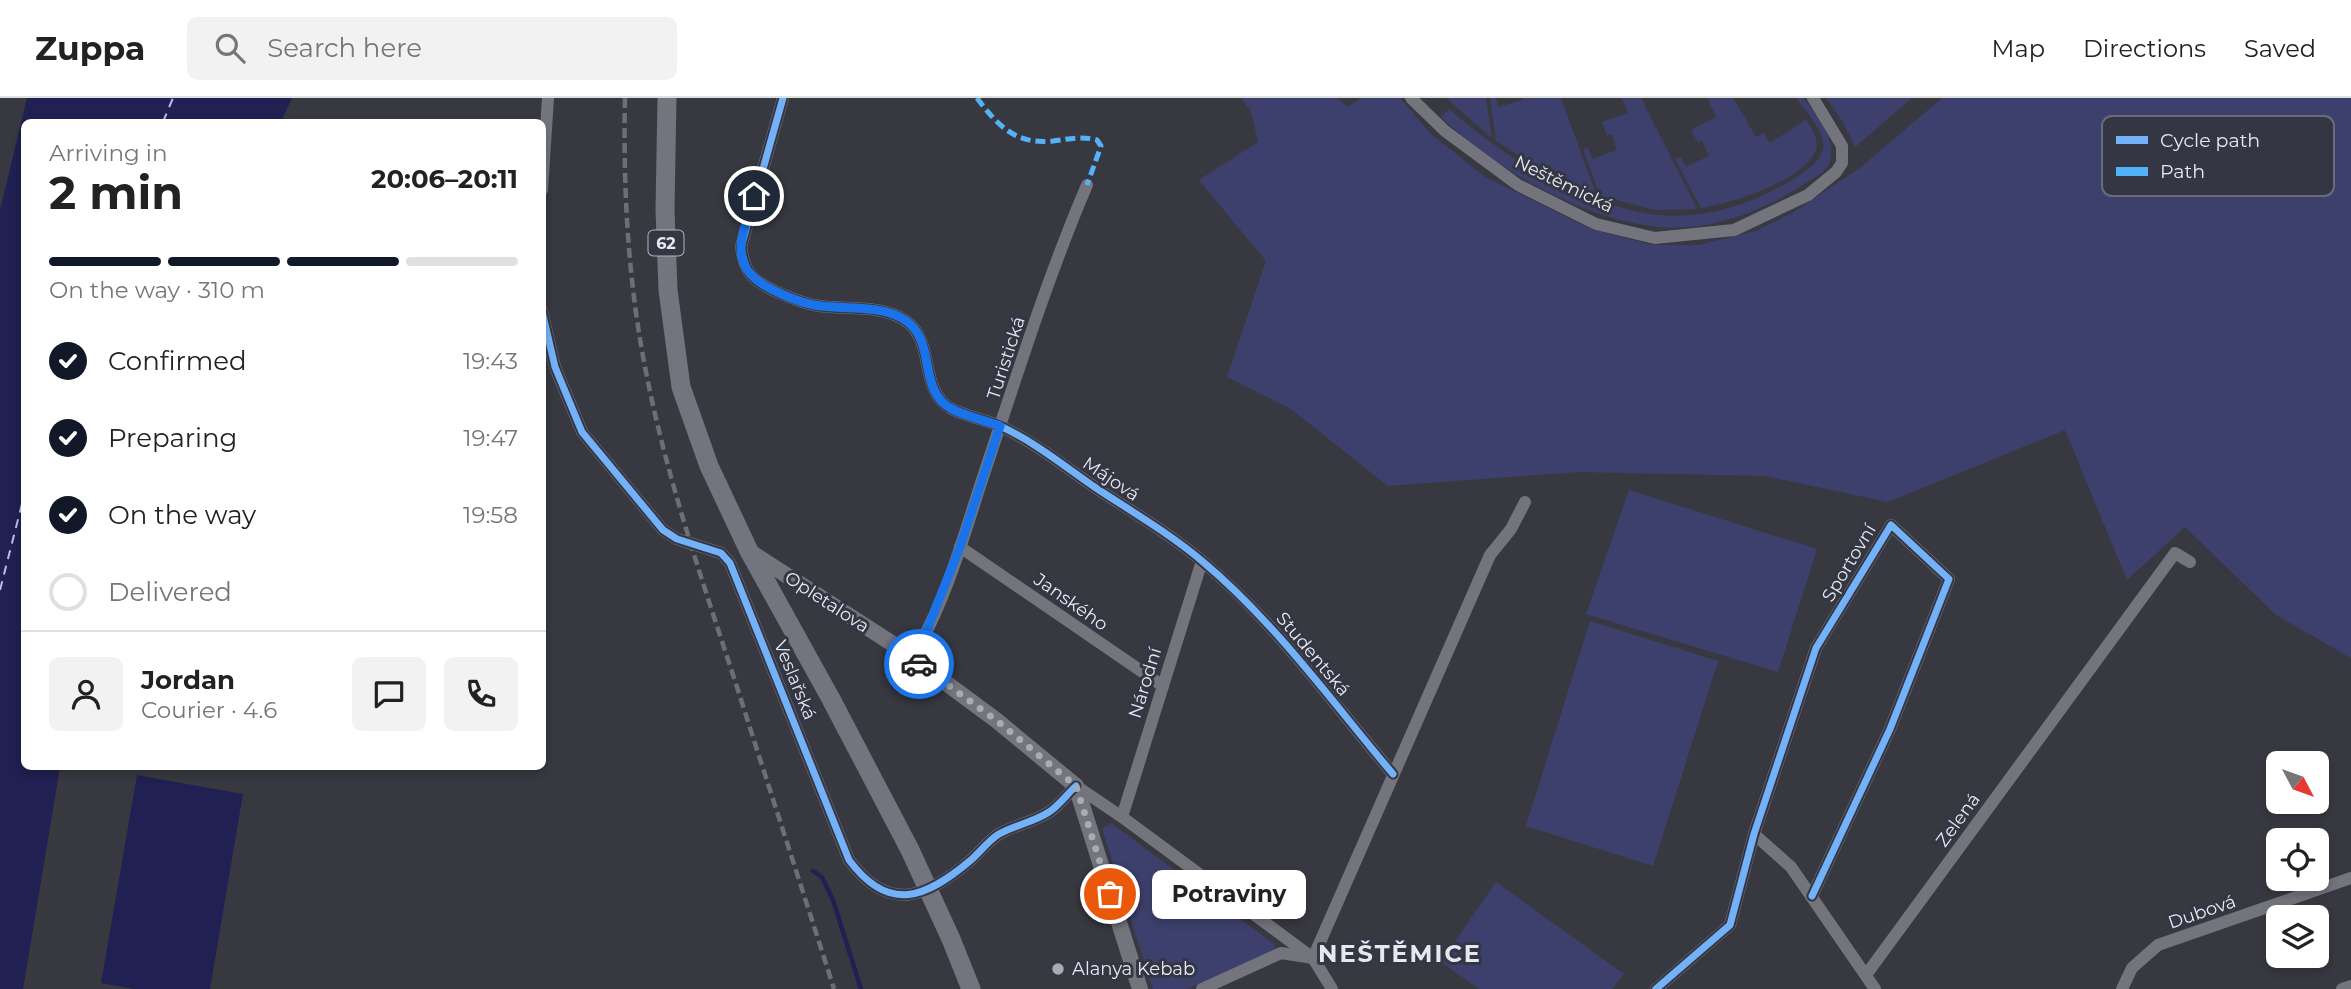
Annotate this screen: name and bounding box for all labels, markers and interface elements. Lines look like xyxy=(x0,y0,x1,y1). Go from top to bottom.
search box xyxy=(187,17,677,80)
text: Zuppa xyxy=(35,28,145,68)
icon: search xyxy=(211,29,249,67)
text: Search here xyxy=(267,32,422,64)
text: Map xyxy=(1992,34,2045,63)
text: Directions xyxy=(2083,34,2206,63)
text: Saved xyxy=(2244,34,2316,63)
legend xyxy=(2102,116,2334,196)
text: Cycle path xyxy=(2160,129,2260,152)
text: Arriving in xyxy=(49,139,168,167)
street label: Neštěmická xyxy=(1511,151,1617,217)
text: Path xyxy=(2160,160,2205,183)
text: 20:06–20:11 xyxy=(371,163,518,195)
text: 2 min xyxy=(49,164,183,221)
pin xyxy=(724,166,784,226)
icon: home xyxy=(735,177,773,215)
road number: 62 xyxy=(648,230,684,256)
text: On the way · 310 m xyxy=(49,276,265,304)
street label: Turistická xyxy=(982,314,1030,402)
icon: check xyxy=(49,342,87,380)
text: Confirmed xyxy=(108,345,247,377)
text: 19:43 xyxy=(463,347,518,375)
icon: check xyxy=(49,419,87,457)
text: Preparing xyxy=(108,422,237,454)
text: 19:47 xyxy=(463,424,518,452)
street label: Májová xyxy=(1078,452,1144,506)
icon: check xyxy=(49,496,87,534)
text: On the way xyxy=(108,499,256,531)
text: 19:58 xyxy=(463,501,518,529)
street label: Sportovní xyxy=(1817,519,1881,606)
street label: Opletalova xyxy=(781,567,873,637)
street label: Janského xyxy=(1029,568,1112,635)
text: Delivered xyxy=(108,576,232,608)
street label: Studentská xyxy=(1271,607,1355,701)
courier xyxy=(884,629,954,699)
street label: Veslařská xyxy=(769,637,821,723)
street label: Národní xyxy=(1124,644,1166,721)
icon: car xyxy=(900,645,938,683)
button: person xyxy=(49,657,123,731)
button: chat xyxy=(352,657,426,731)
button: phone xyxy=(444,657,518,731)
text: Jordan xyxy=(141,664,235,696)
text: Courier · 4.6 xyxy=(141,696,277,724)
north arrow xyxy=(2266,751,2329,814)
map controls xyxy=(2266,751,2329,968)
street label: Zelená xyxy=(1931,789,1985,851)
button: locate xyxy=(2266,828,2329,891)
pin xyxy=(1080,864,1140,924)
callout: Potraviny xyxy=(1152,870,1306,918)
icon: bag xyxy=(1091,875,1129,913)
text: Potraviny xyxy=(1172,880,1286,908)
street label: Dubová xyxy=(2165,890,2239,934)
button: layers xyxy=(2266,905,2329,968)
district label: NEŠTĚMICE xyxy=(1318,939,1482,968)
place label: Alanya Kebab xyxy=(1072,958,1195,980)
marker: Alanya Kebab xyxy=(1050,961,1066,977)

